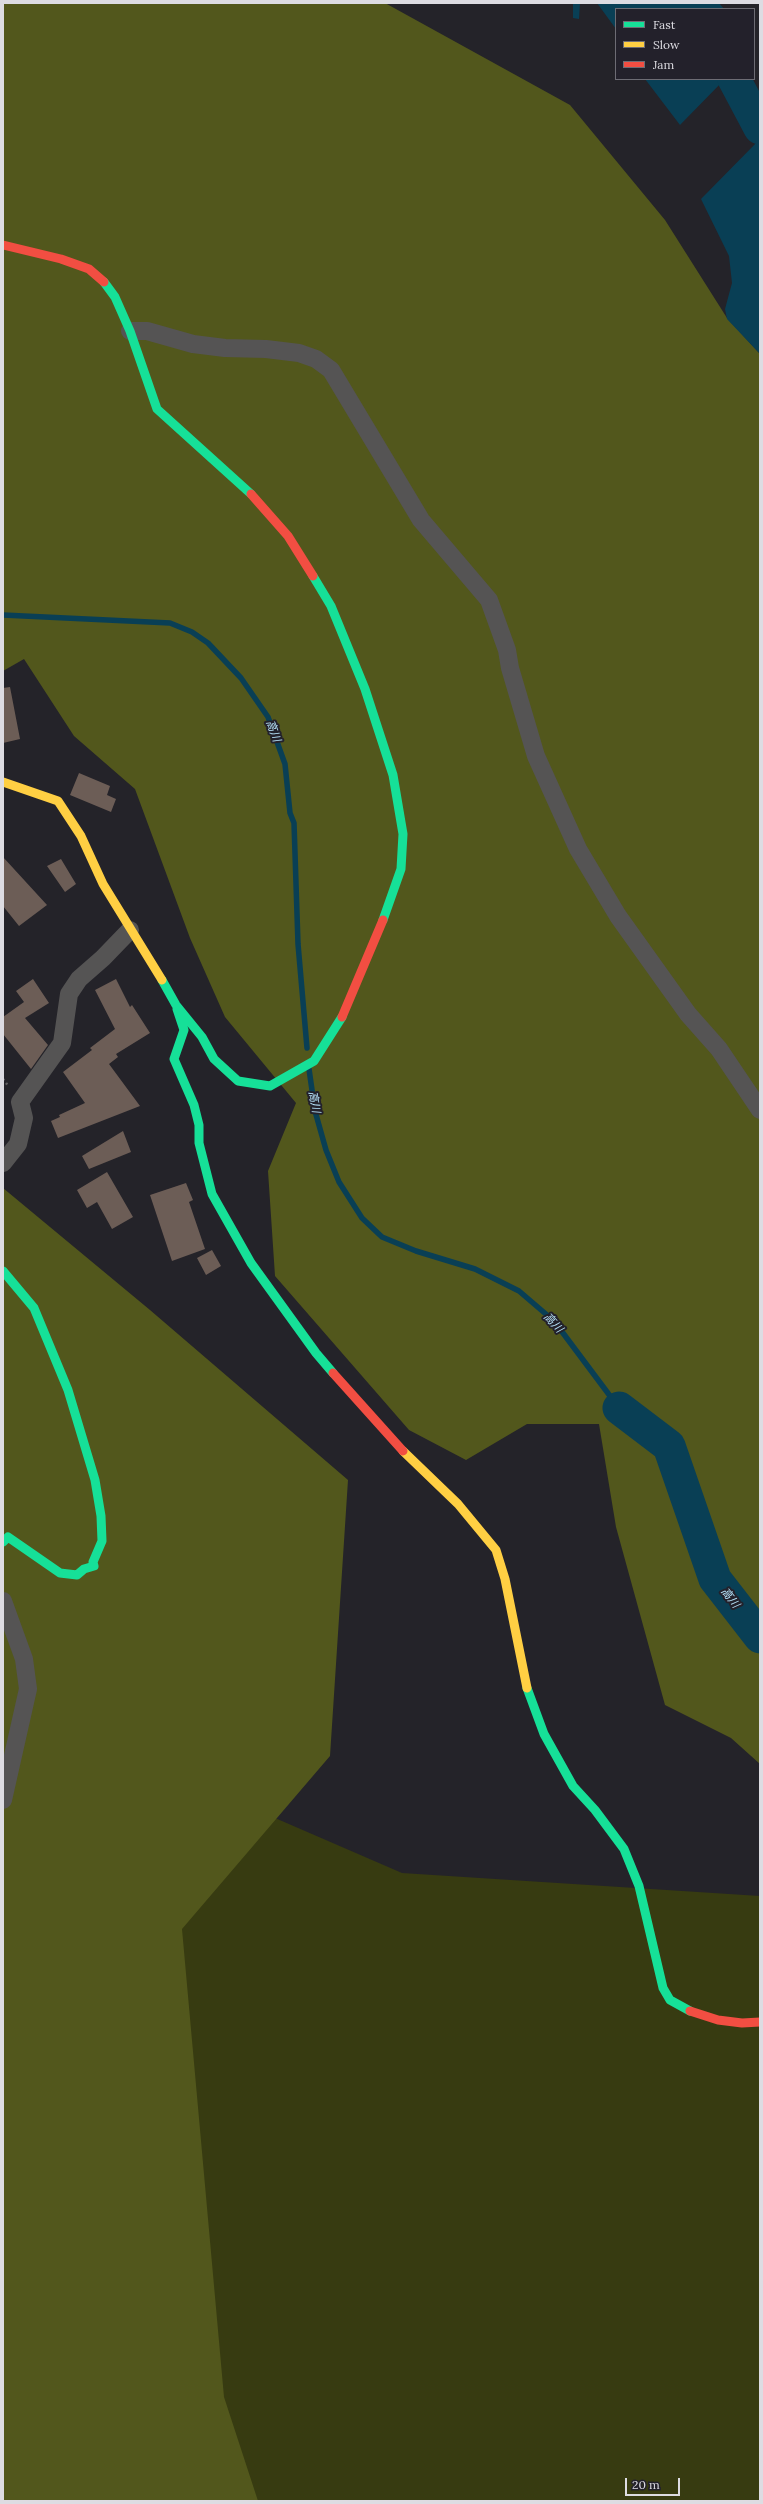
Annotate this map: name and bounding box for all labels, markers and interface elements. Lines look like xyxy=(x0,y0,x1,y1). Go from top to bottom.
legend xyxy=(615,8,755,80)
text: Fast xyxy=(653,17,676,32)
text: Slow xyxy=(653,37,680,52)
text: Jam xyxy=(653,57,674,72)
water label: 高川 xyxy=(263,718,283,744)
water label: 高川 xyxy=(306,1090,322,1114)
water label: 高川 xyxy=(541,1310,565,1336)
water label: 高川 xyxy=(718,1585,742,1611)
scale bar xyxy=(627,2470,682,2496)
text: 20 m xyxy=(632,2477,660,2492)

